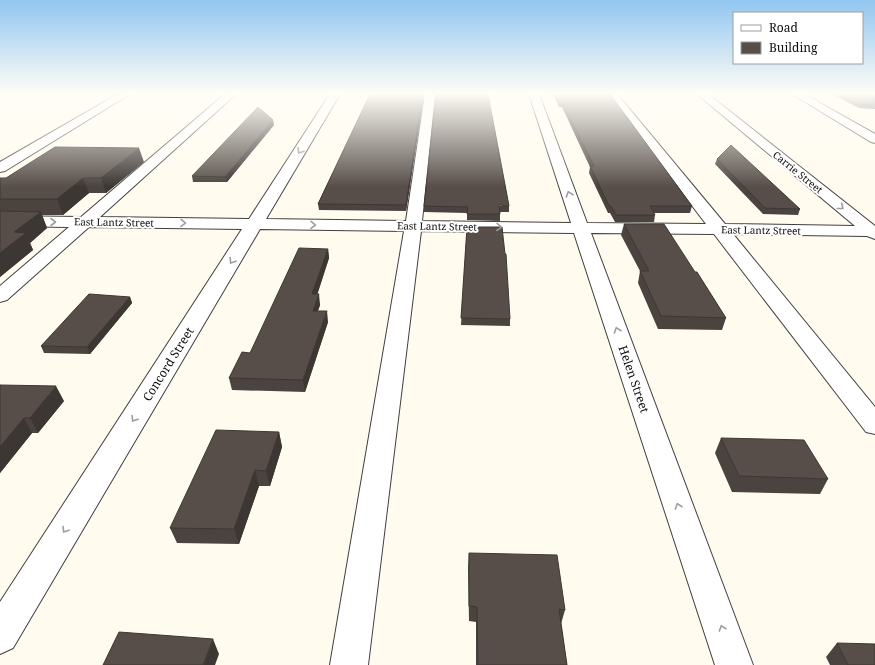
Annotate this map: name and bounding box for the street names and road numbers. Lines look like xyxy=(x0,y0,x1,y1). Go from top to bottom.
street label: Carrie Street xyxy=(770,148,826,197)
street label: East Lantz Street xyxy=(74,214,155,230)
street label: East Lantz Street xyxy=(397,218,478,234)
street label: East Lantz Street xyxy=(721,222,802,238)
street label: Concord Street xyxy=(138,324,198,404)
street label: Helen Street xyxy=(615,343,653,415)

